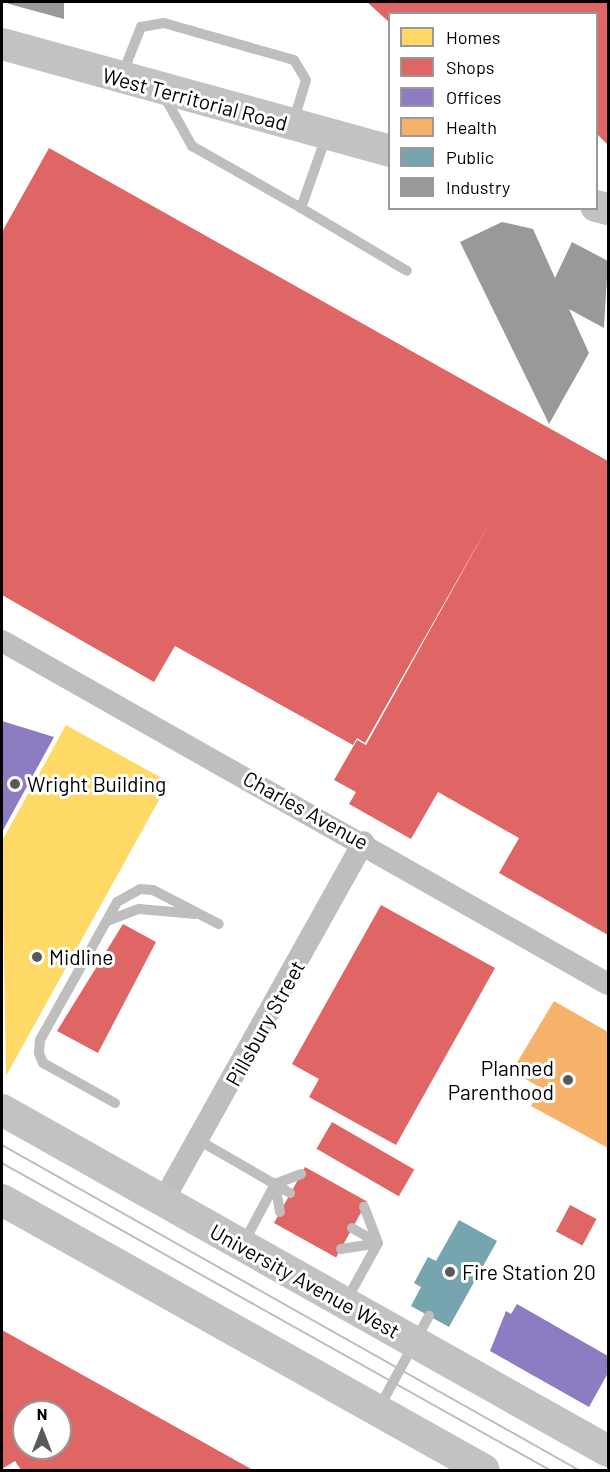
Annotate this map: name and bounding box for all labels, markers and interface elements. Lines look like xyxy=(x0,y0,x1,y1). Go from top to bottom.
legend xyxy=(388,12,598,210)
text: Homes xyxy=(446,26,500,48)
text: Shops xyxy=(446,56,495,78)
street label: West Territorial Road xyxy=(100,62,290,136)
text: Offices xyxy=(446,86,502,108)
text: Health xyxy=(446,116,497,138)
text: Public xyxy=(446,146,494,168)
text: Industry xyxy=(446,176,510,198)
street label: Charles Avenue xyxy=(239,765,373,855)
place label: Wright Building xyxy=(27,771,166,797)
marker: Wright Building xyxy=(8,777,22,791)
place label: Midline xyxy=(49,944,113,970)
marker: Midline xyxy=(30,950,44,964)
street label: Pillsbury Street xyxy=(220,956,310,1090)
place label: Planned Parenthood xyxy=(448,1055,554,1105)
marker: Planned Parenthood xyxy=(559,1071,577,1089)
street label: University Avenue West xyxy=(206,1218,404,1344)
place label: Fire Station 20 xyxy=(462,1259,596,1285)
marker: Fire Station 20 xyxy=(443,1265,457,1279)
north arrow xyxy=(12,1400,72,1460)
text: N xyxy=(37,1404,47,1423)

